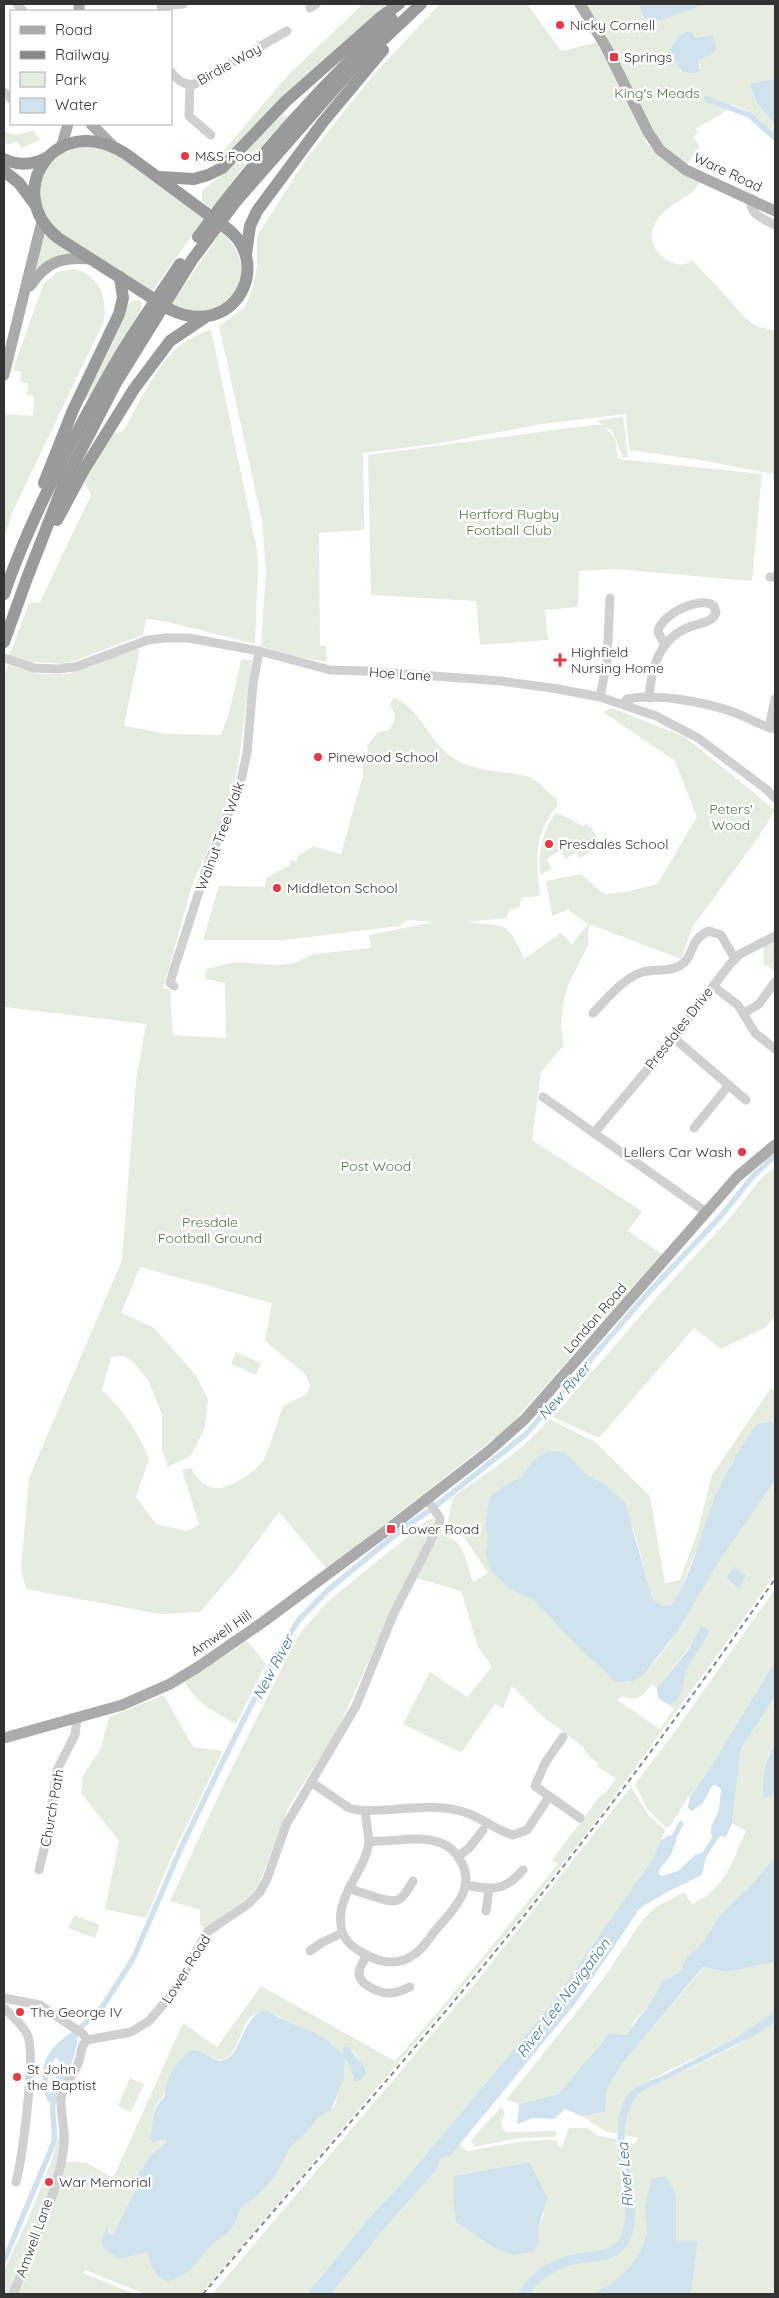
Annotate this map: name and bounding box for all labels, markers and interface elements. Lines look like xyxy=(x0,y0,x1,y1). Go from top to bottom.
legend xyxy=(10,10,172,125)
place label: Nicky Cornell xyxy=(570,16,655,34)
marker: Nicky Cornell xyxy=(554,19,566,31)
text: Road xyxy=(55,20,92,39)
street label: Birdie Way xyxy=(194,39,264,89)
text: Railway xyxy=(55,45,110,64)
place label: Springs xyxy=(624,48,672,66)
marker: Springs xyxy=(608,51,620,63)
text: Park xyxy=(55,70,87,89)
park label: King's Meads xyxy=(614,84,700,102)
text: Water xyxy=(55,95,98,114)
place label: M&S Food xyxy=(195,147,261,165)
street label: Ware Road xyxy=(691,148,765,196)
marker: M&S Food xyxy=(179,150,191,162)
park label: Hertford Rugby Football Club xyxy=(459,505,559,539)
place label: Highfield Nursing Home xyxy=(571,643,664,677)
marker: Highfield Nursing Home xyxy=(553,653,567,667)
street label: Hoe Lane xyxy=(368,663,432,685)
place label: Pinewood School xyxy=(328,748,438,766)
marker: Pinewood School xyxy=(312,751,324,763)
street label: Walnut Tree Walk xyxy=(192,779,248,893)
park label: Peters' Wood xyxy=(709,800,753,834)
place label: Presdales School xyxy=(559,835,668,853)
marker: Presdales School xyxy=(543,838,555,850)
place label: Middleton School xyxy=(287,879,398,897)
marker: Middleton School xyxy=(271,882,283,894)
street label: Presdales Drive xyxy=(641,983,717,1073)
place label: Lellers Car Wash xyxy=(623,1143,732,1161)
marker: Lellers Car Wash xyxy=(736,1146,748,1158)
park label: Post Wood xyxy=(341,1157,411,1175)
park label: Presdale Football Ground xyxy=(158,1213,262,1247)
street label: London Road xyxy=(559,1279,631,1357)
water label: New River xyxy=(534,1357,596,1424)
place label: Lower Road xyxy=(401,1520,479,1538)
marker: Lower Road xyxy=(385,1523,397,1535)
street label: Amwell Hill xyxy=(187,1606,255,1660)
water label: New River xyxy=(248,1630,299,1702)
street label: Church Path xyxy=(36,1768,68,1848)
street label: Lower Road xyxy=(158,1931,214,2007)
water label: River Lee Navigation xyxy=(512,1935,614,2061)
place label: The George IV xyxy=(30,2003,122,2021)
marker: The George IV xyxy=(14,2006,26,2018)
place label: St John the Baptist xyxy=(27,2060,97,2094)
marker: St John the Baptist xyxy=(11,2071,23,2083)
water label: River Lea xyxy=(613,2141,637,2208)
place label: War Memorial xyxy=(59,2173,151,2191)
marker: War Memorial xyxy=(43,2176,55,2188)
street label: Amwell Lane xyxy=(11,2196,57,2280)

